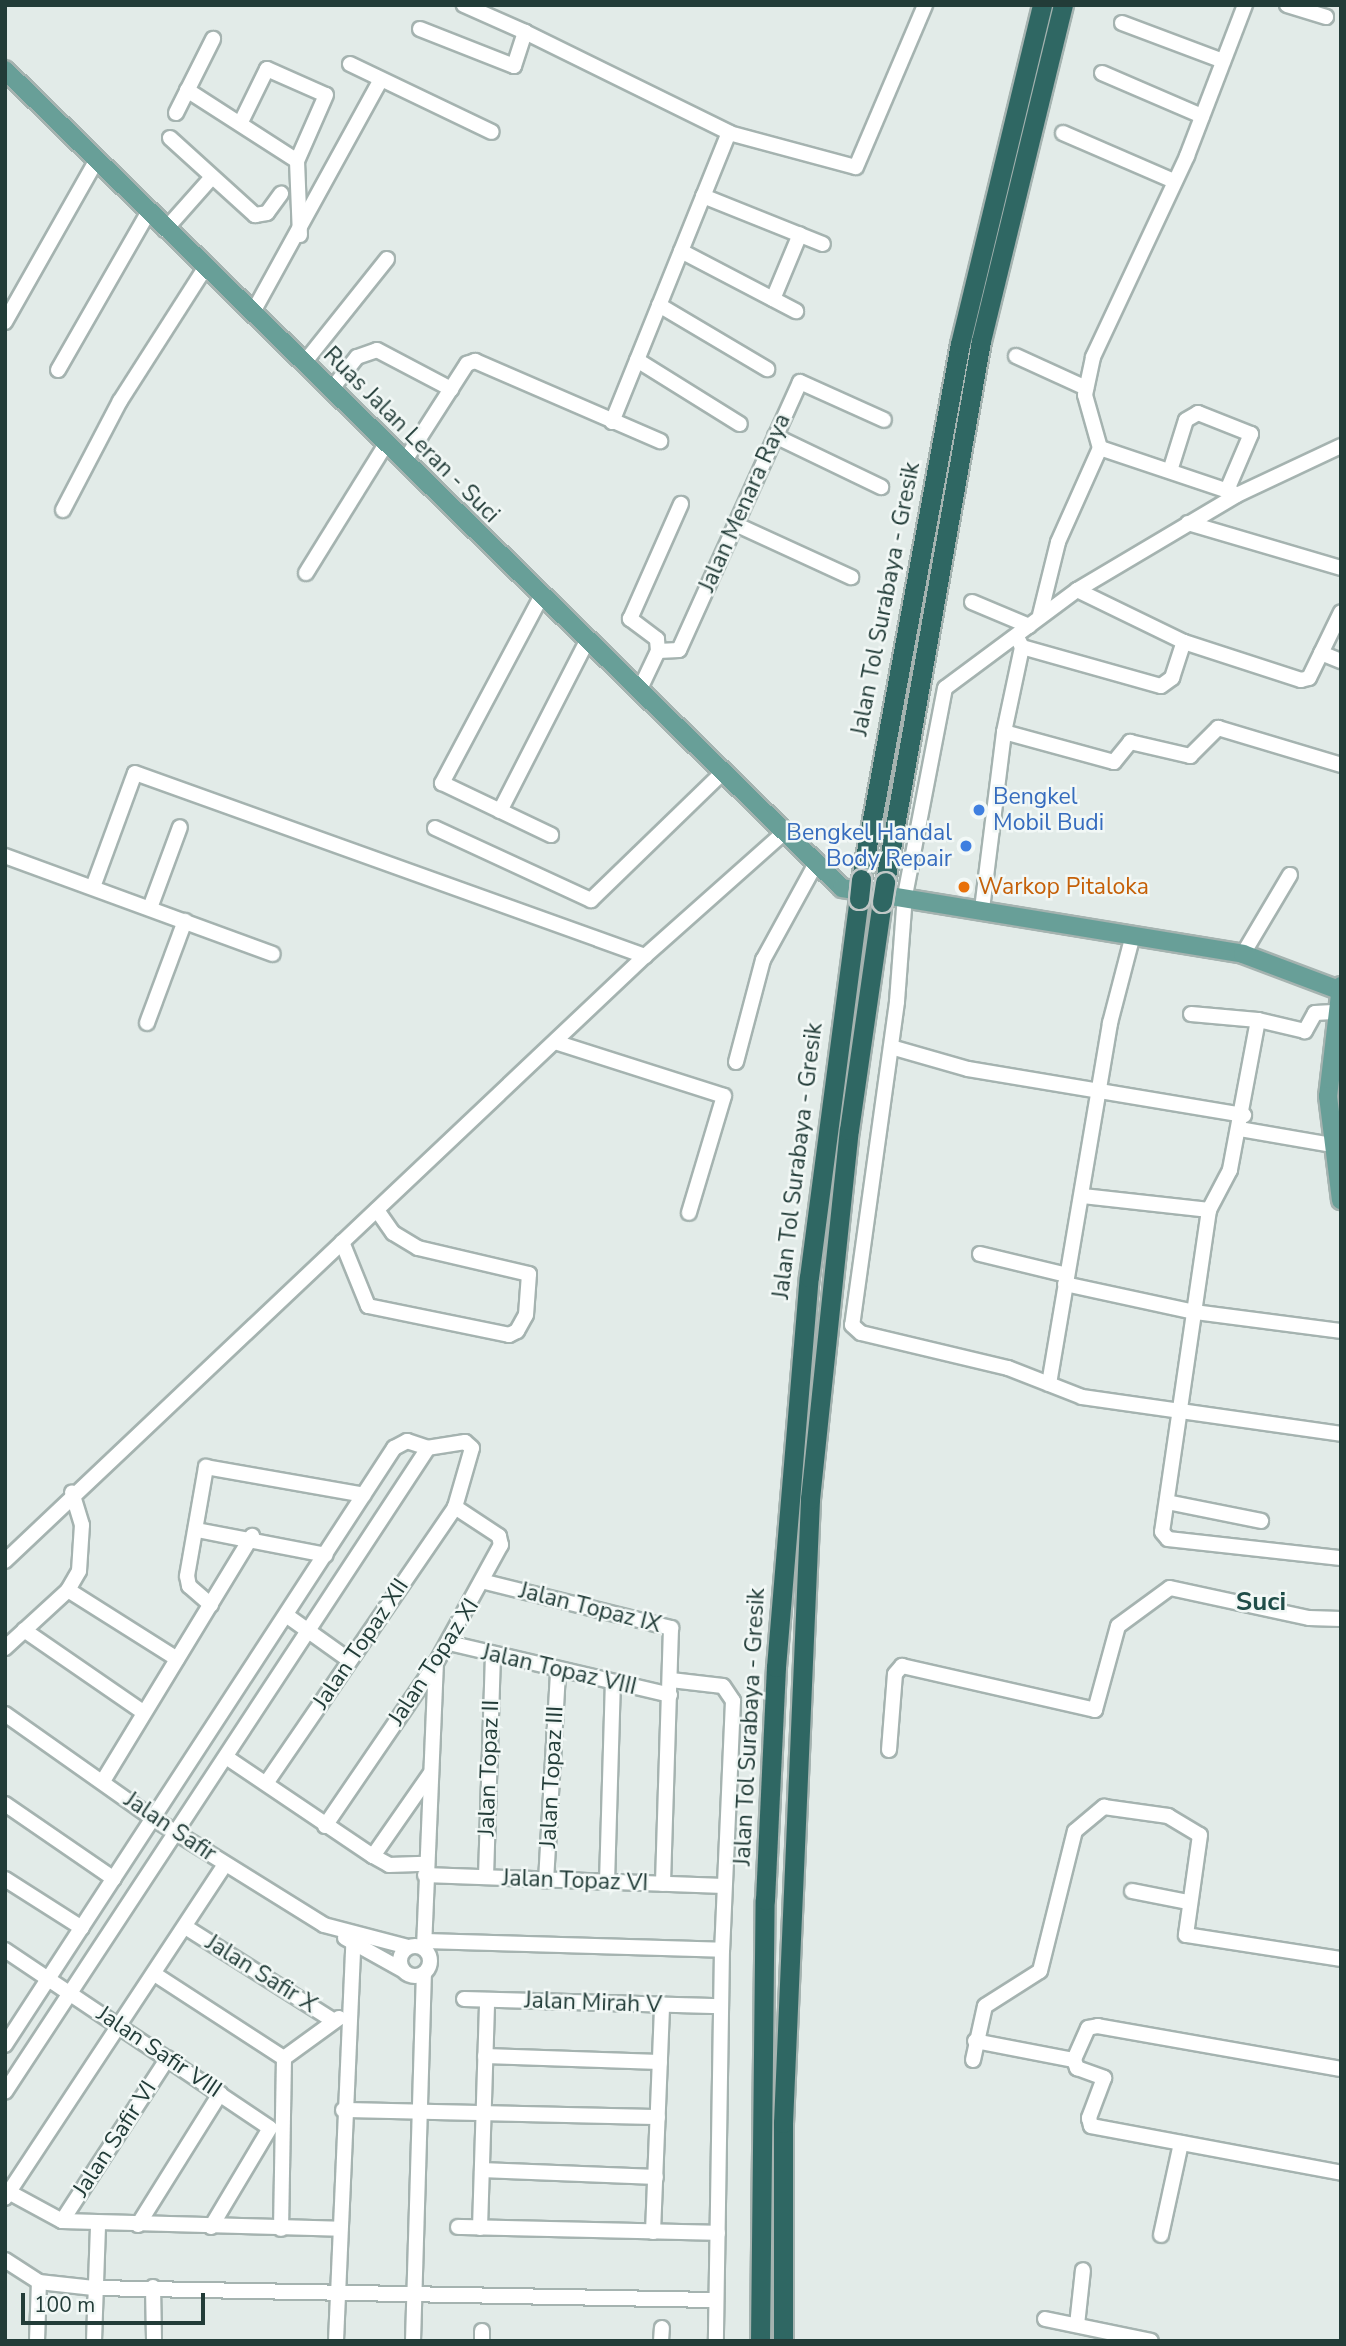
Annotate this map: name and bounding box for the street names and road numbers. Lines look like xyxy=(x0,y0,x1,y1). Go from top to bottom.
street label: Ruas Jalan Leran - Suci xyxy=(317,341,505,529)
street label: Jalan Menara Raya xyxy=(693,410,797,596)
street label: Jalan Tol Surabaya - Gresik xyxy=(846,460,926,738)
street label: Jalan Tol Surabaya - Gresik xyxy=(767,1021,829,1301)
street label: Jalan Topaz XII xyxy=(307,1574,415,1714)
street label: Jalan Topaz IX xyxy=(516,1577,664,1639)
street label: Jalan Tol Surabaya - Gresik xyxy=(729,1587,771,1867)
street label: Jalan Topaz XI xyxy=(383,1593,485,1731)
street label: Jalan Topaz VIII xyxy=(479,1639,639,1701)
street label: Jalan Topaz II xyxy=(473,1699,505,1837)
street label: Jalan Topaz III xyxy=(534,1705,570,1849)
street label: Jalan Safir xyxy=(119,1786,221,1868)
street label: Jalan Topaz VI xyxy=(501,1865,649,1897)
street label: Jalan Safir X xyxy=(200,1929,322,2019)
street label: Jalan Mirah V xyxy=(524,1987,662,2019)
street label: Jalan Safir VIII xyxy=(91,2000,227,2104)
street label: Jalan Safir VI xyxy=(67,2076,163,2202)

